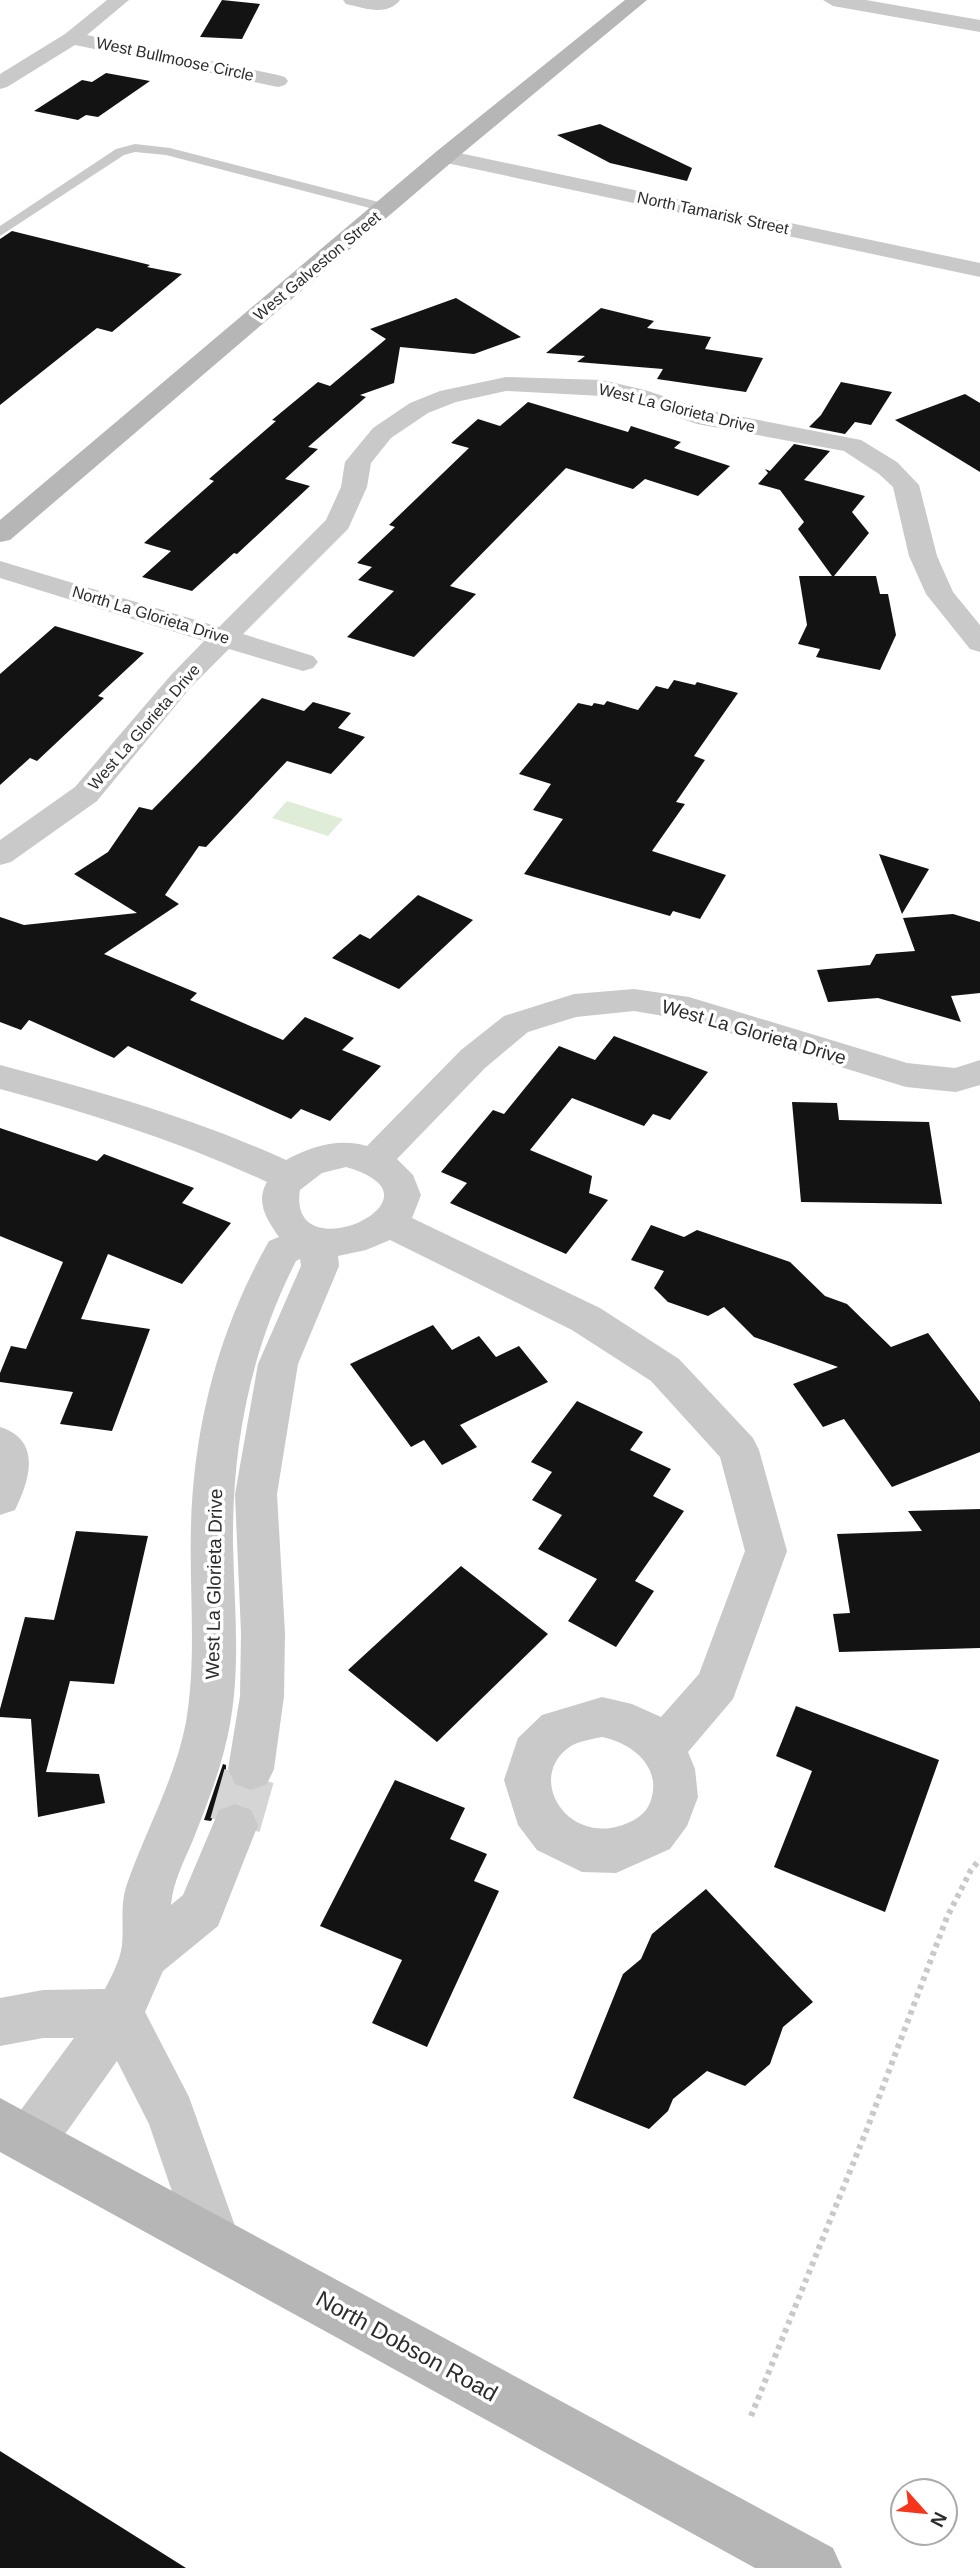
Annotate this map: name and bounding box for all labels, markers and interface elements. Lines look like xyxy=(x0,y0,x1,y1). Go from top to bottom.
street label: West Bullmoose Circle xyxy=(95,34,255,84)
street label: North Tamarisk Street xyxy=(636,189,791,237)
street label: West Galveston Street xyxy=(250,208,384,324)
street label: West La Glorieta Drive xyxy=(597,380,757,436)
street label: North La Glorieta Drive xyxy=(70,583,232,647)
street label: West La Glorieta Drive xyxy=(85,661,203,793)
street label: West La Glorieta Drive xyxy=(659,996,849,1068)
street label: West La Glorieta Drive xyxy=(202,1488,226,1680)
street label: North Dobson Road xyxy=(312,2285,502,2407)
north arrow xyxy=(889,2477,959,2547)
text: N xyxy=(926,2509,951,2530)

